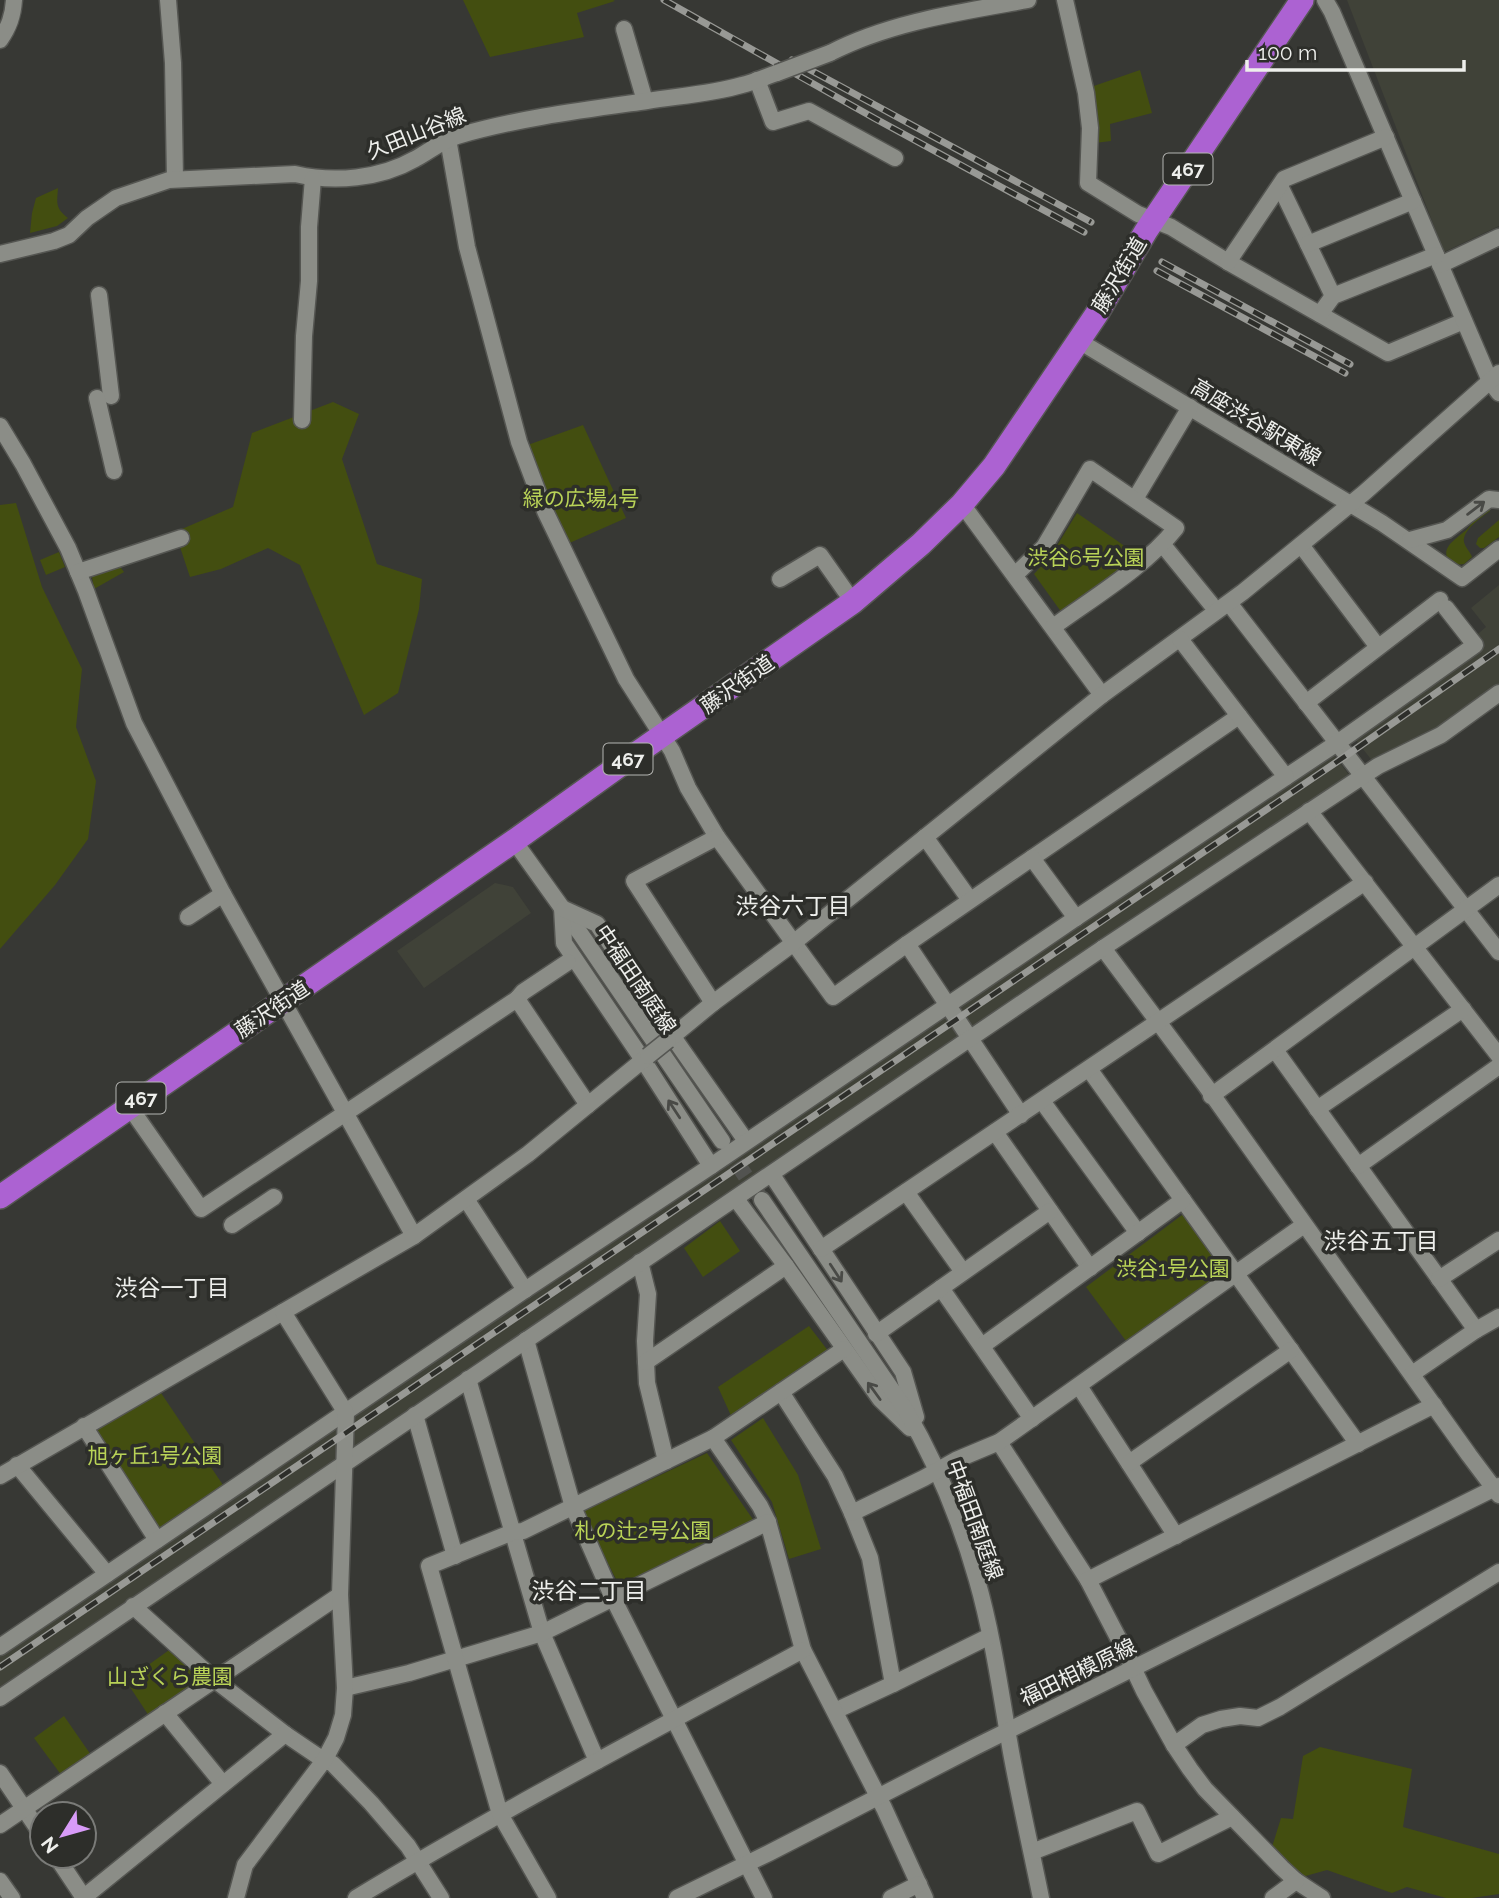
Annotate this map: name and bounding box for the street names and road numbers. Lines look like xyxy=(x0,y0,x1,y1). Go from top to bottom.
street label: 久田山谷線 xyxy=(363,102,469,164)
road number: 467 xyxy=(1164,154,1212,184)
street label: 藤沢街道 xyxy=(1087,233,1151,317)
street label: 高座渋谷駅東線 xyxy=(1187,373,1325,471)
street label: 藤沢街道 xyxy=(695,650,779,718)
road number: 467 xyxy=(604,744,652,774)
street label: 中福田南庭線 xyxy=(590,920,682,1038)
street label: 藤沢街道 xyxy=(230,975,314,1043)
road number: 467 xyxy=(116,1082,166,1114)
street label: 中福田南庭線 xyxy=(942,1457,1008,1583)
street label: 福田相模原線 xyxy=(1016,1633,1140,1711)

